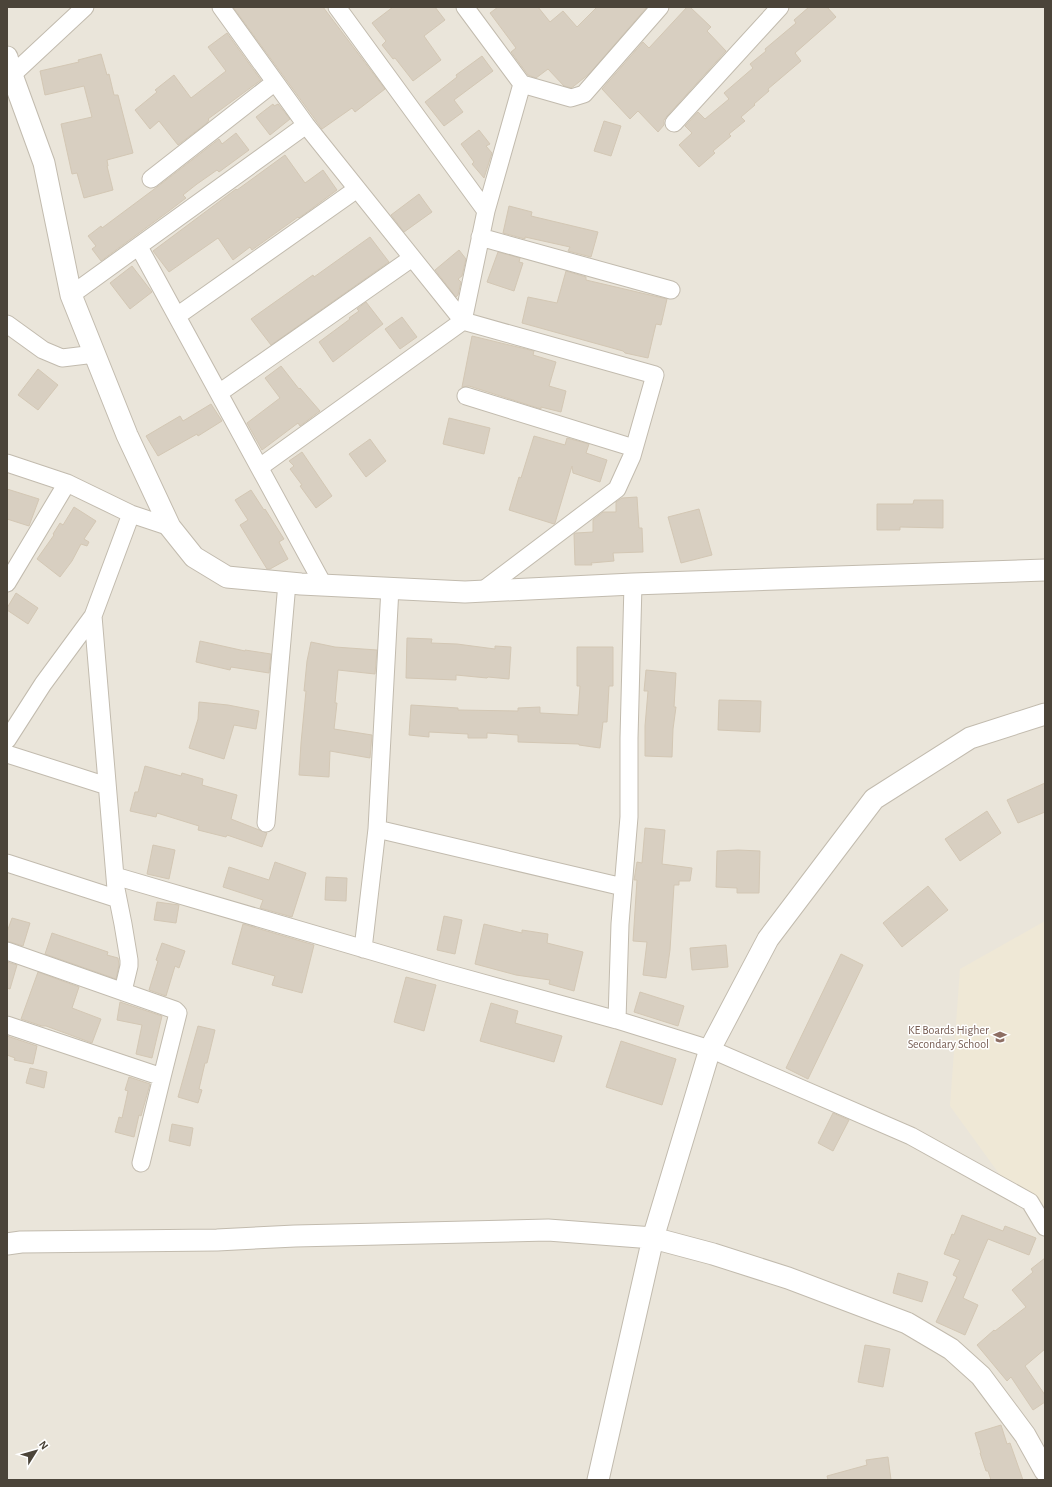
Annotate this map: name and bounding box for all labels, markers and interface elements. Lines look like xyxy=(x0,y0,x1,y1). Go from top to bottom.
place label: KE Boards Higher Secondary School xyxy=(908,1024,989,1051)
school or university icon: KE Boards Higher Secondary School xyxy=(992,1029,1008,1045)
north arrow xyxy=(16,1431,56,1471)
text: N xyxy=(37,1439,50,1452)

